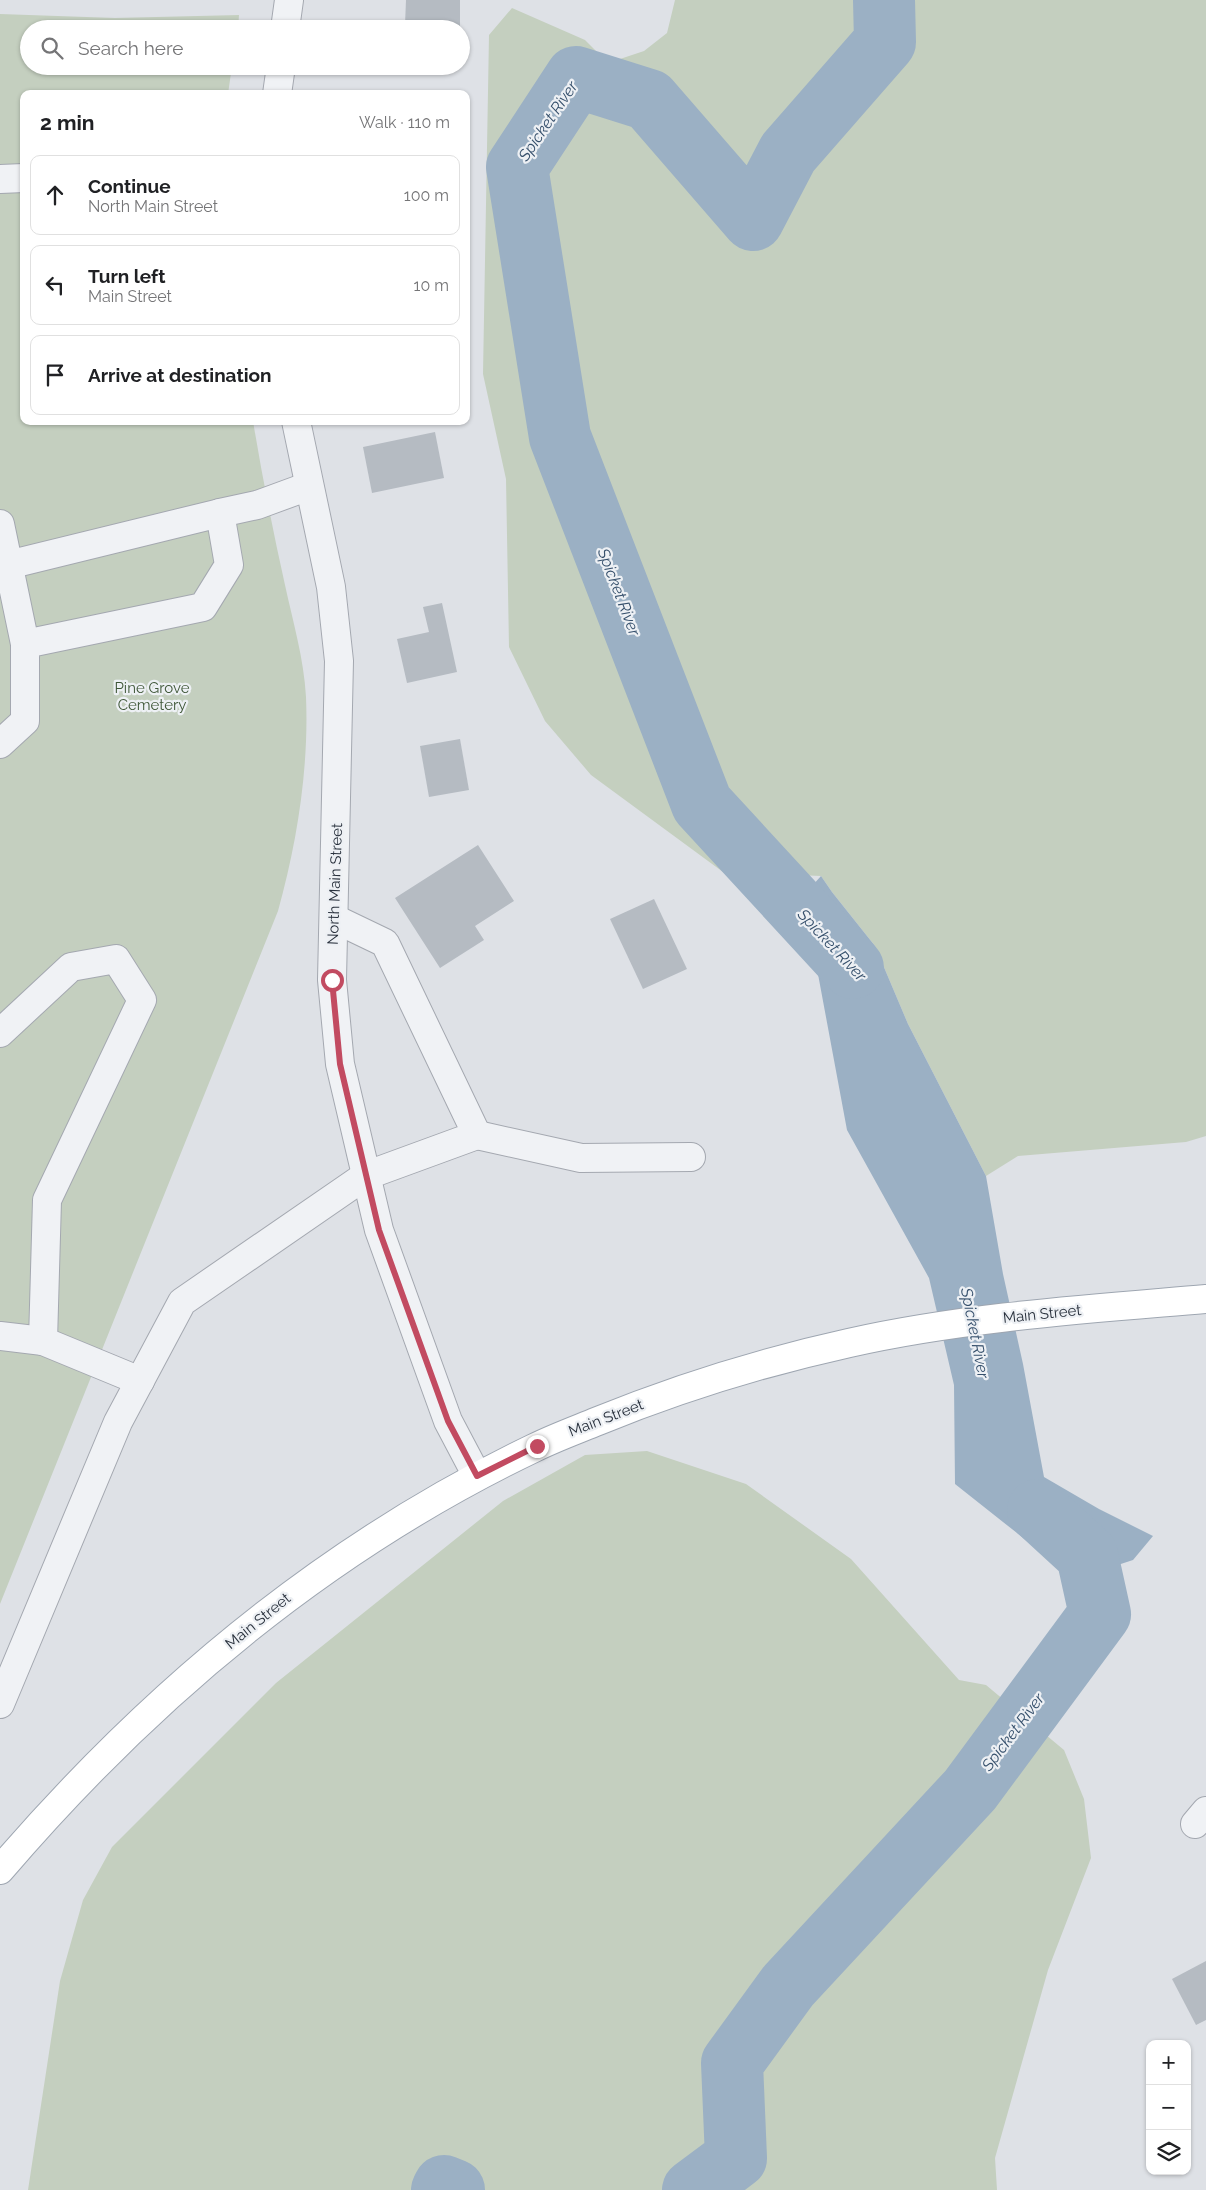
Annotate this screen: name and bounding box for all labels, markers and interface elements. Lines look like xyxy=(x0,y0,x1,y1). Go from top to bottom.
search box xyxy=(20,20,470,75)
icon: search xyxy=(38,34,66,62)
text: Search here xyxy=(78,37,184,59)
water label: Spicket River xyxy=(514,77,582,165)
text: 2 min xyxy=(40,110,94,135)
text: Walk · 110 m xyxy=(359,113,450,132)
text: Continue xyxy=(88,175,171,197)
icon: ahead xyxy=(41,181,69,209)
text: 100 m xyxy=(404,186,449,205)
text: North Main Street xyxy=(88,197,218,216)
text: Turn left xyxy=(88,265,165,287)
icon: left xyxy=(41,271,69,299)
text: 10 m xyxy=(414,276,449,295)
text: Main Street xyxy=(88,287,172,306)
icon: arrive xyxy=(41,361,69,389)
text: Arrive at destination xyxy=(88,364,272,386)
water label: Spicket River xyxy=(593,545,645,639)
park label: Pine Grove Cemetery xyxy=(115,679,190,714)
street label: North Main Street xyxy=(324,823,346,945)
water label: Spicket River xyxy=(793,904,871,985)
route start xyxy=(321,969,344,992)
water label: Spicket River xyxy=(957,1285,993,1380)
street label: Main Street xyxy=(1002,1301,1082,1327)
street label: Main Street xyxy=(566,1395,646,1441)
route end xyxy=(526,1435,549,1458)
street label: Main Street xyxy=(222,1589,294,1653)
water label: Spicket River xyxy=(977,1689,1049,1775)
map controls xyxy=(1146,2040,1191,2175)
button: + xyxy=(1146,2040,1191,2085)
button: − xyxy=(1146,2085,1191,2130)
button: layers xyxy=(1146,2130,1191,2175)

